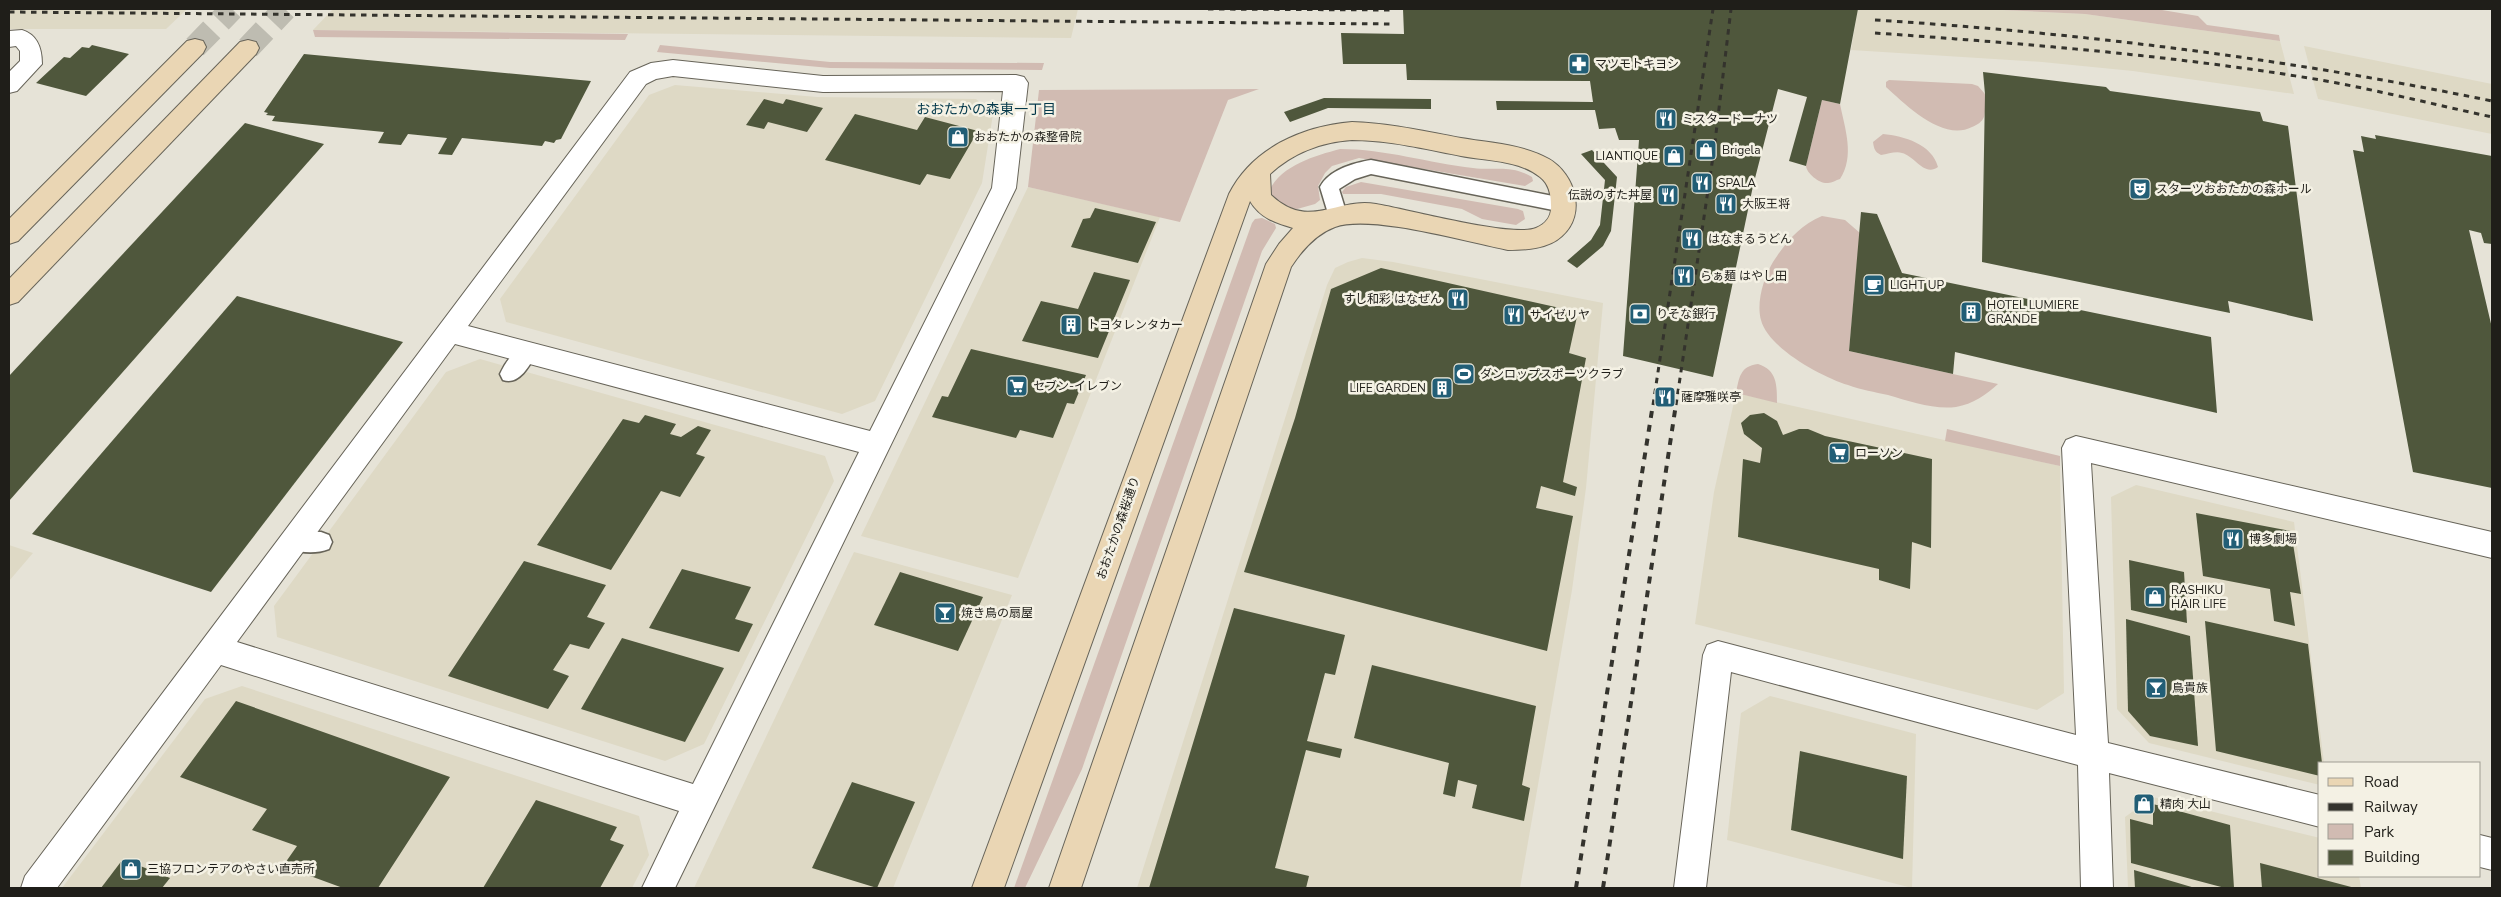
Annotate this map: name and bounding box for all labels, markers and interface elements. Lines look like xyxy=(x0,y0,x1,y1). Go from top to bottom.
pharmacy icon: マツモトキヨシ xyxy=(1567,52,1591,76)
place label: マツモトキヨシ xyxy=(1595,56,1679,72)
district label: おおたかの森東一丁目 xyxy=(916,100,1056,119)
restaurant icon: ミスタードーナツ xyxy=(1654,107,1678,131)
place label: ミスタードーナツ xyxy=(1682,111,1778,127)
shop icon: おおたかの森整骨院 xyxy=(946,125,970,149)
place label: おおたかの森整骨院 xyxy=(974,129,1082,145)
shop icon: Brigela xyxy=(1694,138,1718,162)
place label: Brigela xyxy=(1722,142,1761,158)
shop icon: LIANTIQUE xyxy=(1662,144,1686,168)
place label: LIANTIQUE xyxy=(1596,148,1658,164)
restaurant icon: SPALA xyxy=(1690,171,1714,195)
place label: SPALA xyxy=(1718,175,1756,191)
theatre icon: スターツおおたかの森ホール xyxy=(2128,177,2152,201)
place label: スターツおおたかの森ホール xyxy=(2156,181,2312,197)
restaurant icon: 伝説のすた丼屋 xyxy=(1656,183,1680,207)
place label: 伝説のすた丼屋 xyxy=(1568,187,1652,203)
restaurant icon: 大阪王将 xyxy=(1714,192,1738,216)
place label: 大阪王将 xyxy=(1742,196,1790,212)
restaurant icon: はなまるうどん xyxy=(1680,227,1704,251)
place label: はなまるうどん xyxy=(1708,231,1792,247)
restaurant icon: らぁ麺 はやし田 xyxy=(1672,264,1696,288)
place label: らぁ麺 はやし田 xyxy=(1700,268,1787,284)
cafe icon: LIGHT UP xyxy=(1862,273,1886,297)
place label: LIGHT UP xyxy=(1890,277,1944,293)
restaurant icon: すし和彩 はなぜん xyxy=(1446,287,1470,311)
place label: すし和彩 はなぜん xyxy=(1343,291,1442,307)
place label: HOTEL LUMIERE GRANDE xyxy=(1987,297,2079,327)
building icon: HOTEL LUMIERE GRANDE xyxy=(1959,300,1983,324)
bank icon: りそな銀行 xyxy=(1628,302,1652,326)
restaurant icon: サイゼリヤ xyxy=(1502,303,1526,327)
place label: りそな銀行 xyxy=(1656,306,1716,322)
place label: サイゼリヤ xyxy=(1530,307,1590,323)
building icon: トヨタレンタカー xyxy=(1059,313,1083,337)
place label: トヨタレンタカー xyxy=(1087,317,1183,333)
sports icon: ダンロップスポーツクラブ xyxy=(1452,362,1476,386)
place label: ダンロップスポーツクラブ xyxy=(1480,366,1624,382)
supermarket icon: セブン-イレブン xyxy=(1005,374,1029,398)
building icon: LIFE GARDEN xyxy=(1430,376,1454,400)
place label: セブン-イレブン xyxy=(1033,378,1122,394)
place label: LIFE GARDEN xyxy=(1349,380,1426,396)
restaurant icon: 薩摩雅咲亭 xyxy=(1653,385,1677,409)
place label: 薩摩雅咲亭 xyxy=(1681,389,1741,405)
supermarket icon: ローソン xyxy=(1827,441,1851,465)
place label: ローソン xyxy=(1855,445,1903,461)
street label: おおたかの森桜通り xyxy=(1093,474,1143,582)
restaurant icon: 博多劇場 xyxy=(2221,527,2245,551)
place label: 博多劇場 xyxy=(2249,531,2297,547)
place label: RASHIKU HAIR LIFE xyxy=(2171,582,2226,612)
shop icon: RASHIKU HAIR LIFE xyxy=(2143,585,2167,609)
bar icon: 焼き鳥の扇屋 xyxy=(933,601,957,625)
place label: 焼き鳥の扇屋 xyxy=(961,605,1033,621)
bar icon: 鳥貴族 xyxy=(2144,676,2168,700)
place label: 鳥貴族 xyxy=(2172,680,2208,696)
legend xyxy=(2318,762,2481,877)
text: Road xyxy=(2364,772,2399,792)
shop icon: 精肉 大山 xyxy=(2132,792,2156,816)
place label: 精肉 大山 xyxy=(2160,796,2211,812)
text: Railway xyxy=(2364,797,2418,817)
text: Park xyxy=(2364,822,2394,842)
text: Building xyxy=(2364,847,2420,867)
shop icon: 三協フロンテアのやさい直売所 xyxy=(119,857,143,881)
place label: 三協フロンテアのやさい直売所 xyxy=(147,861,315,877)

